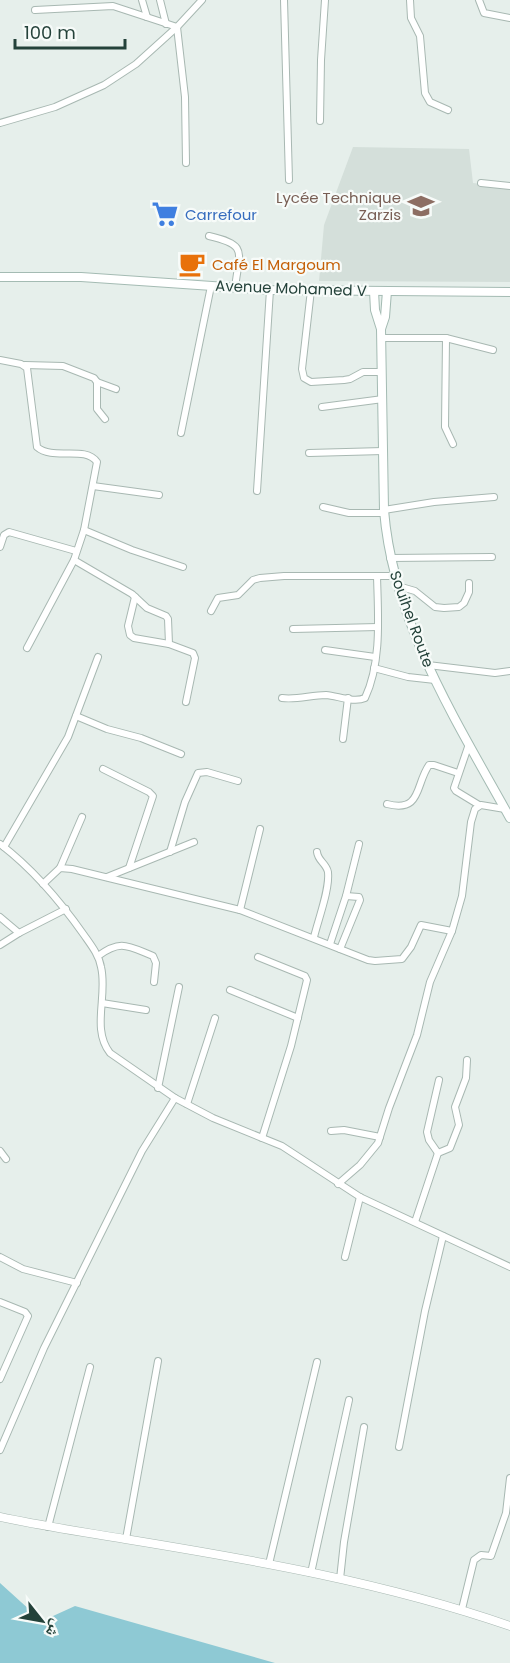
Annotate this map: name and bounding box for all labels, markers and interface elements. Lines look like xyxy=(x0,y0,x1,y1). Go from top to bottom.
scale bar xyxy=(15,12,124,50)
text: 100 m xyxy=(24,20,76,45)
place label: Lycée Technique Zarzis xyxy=(276,187,401,225)
school or university icon: Lycée Technique Zarzis xyxy=(406,191,436,221)
supermarket icon: Carrefour xyxy=(150,199,180,229)
place label: Carrefour xyxy=(185,204,257,225)
cafe icon: Café El Margoum xyxy=(177,249,207,279)
place label: Café El Margoum xyxy=(212,254,341,275)
street label: Avenue Mohamed V xyxy=(215,275,367,301)
street label: Souihel Route xyxy=(385,568,439,670)
north arrow xyxy=(12,1591,72,1651)
text: ش xyxy=(40,1615,69,1642)

